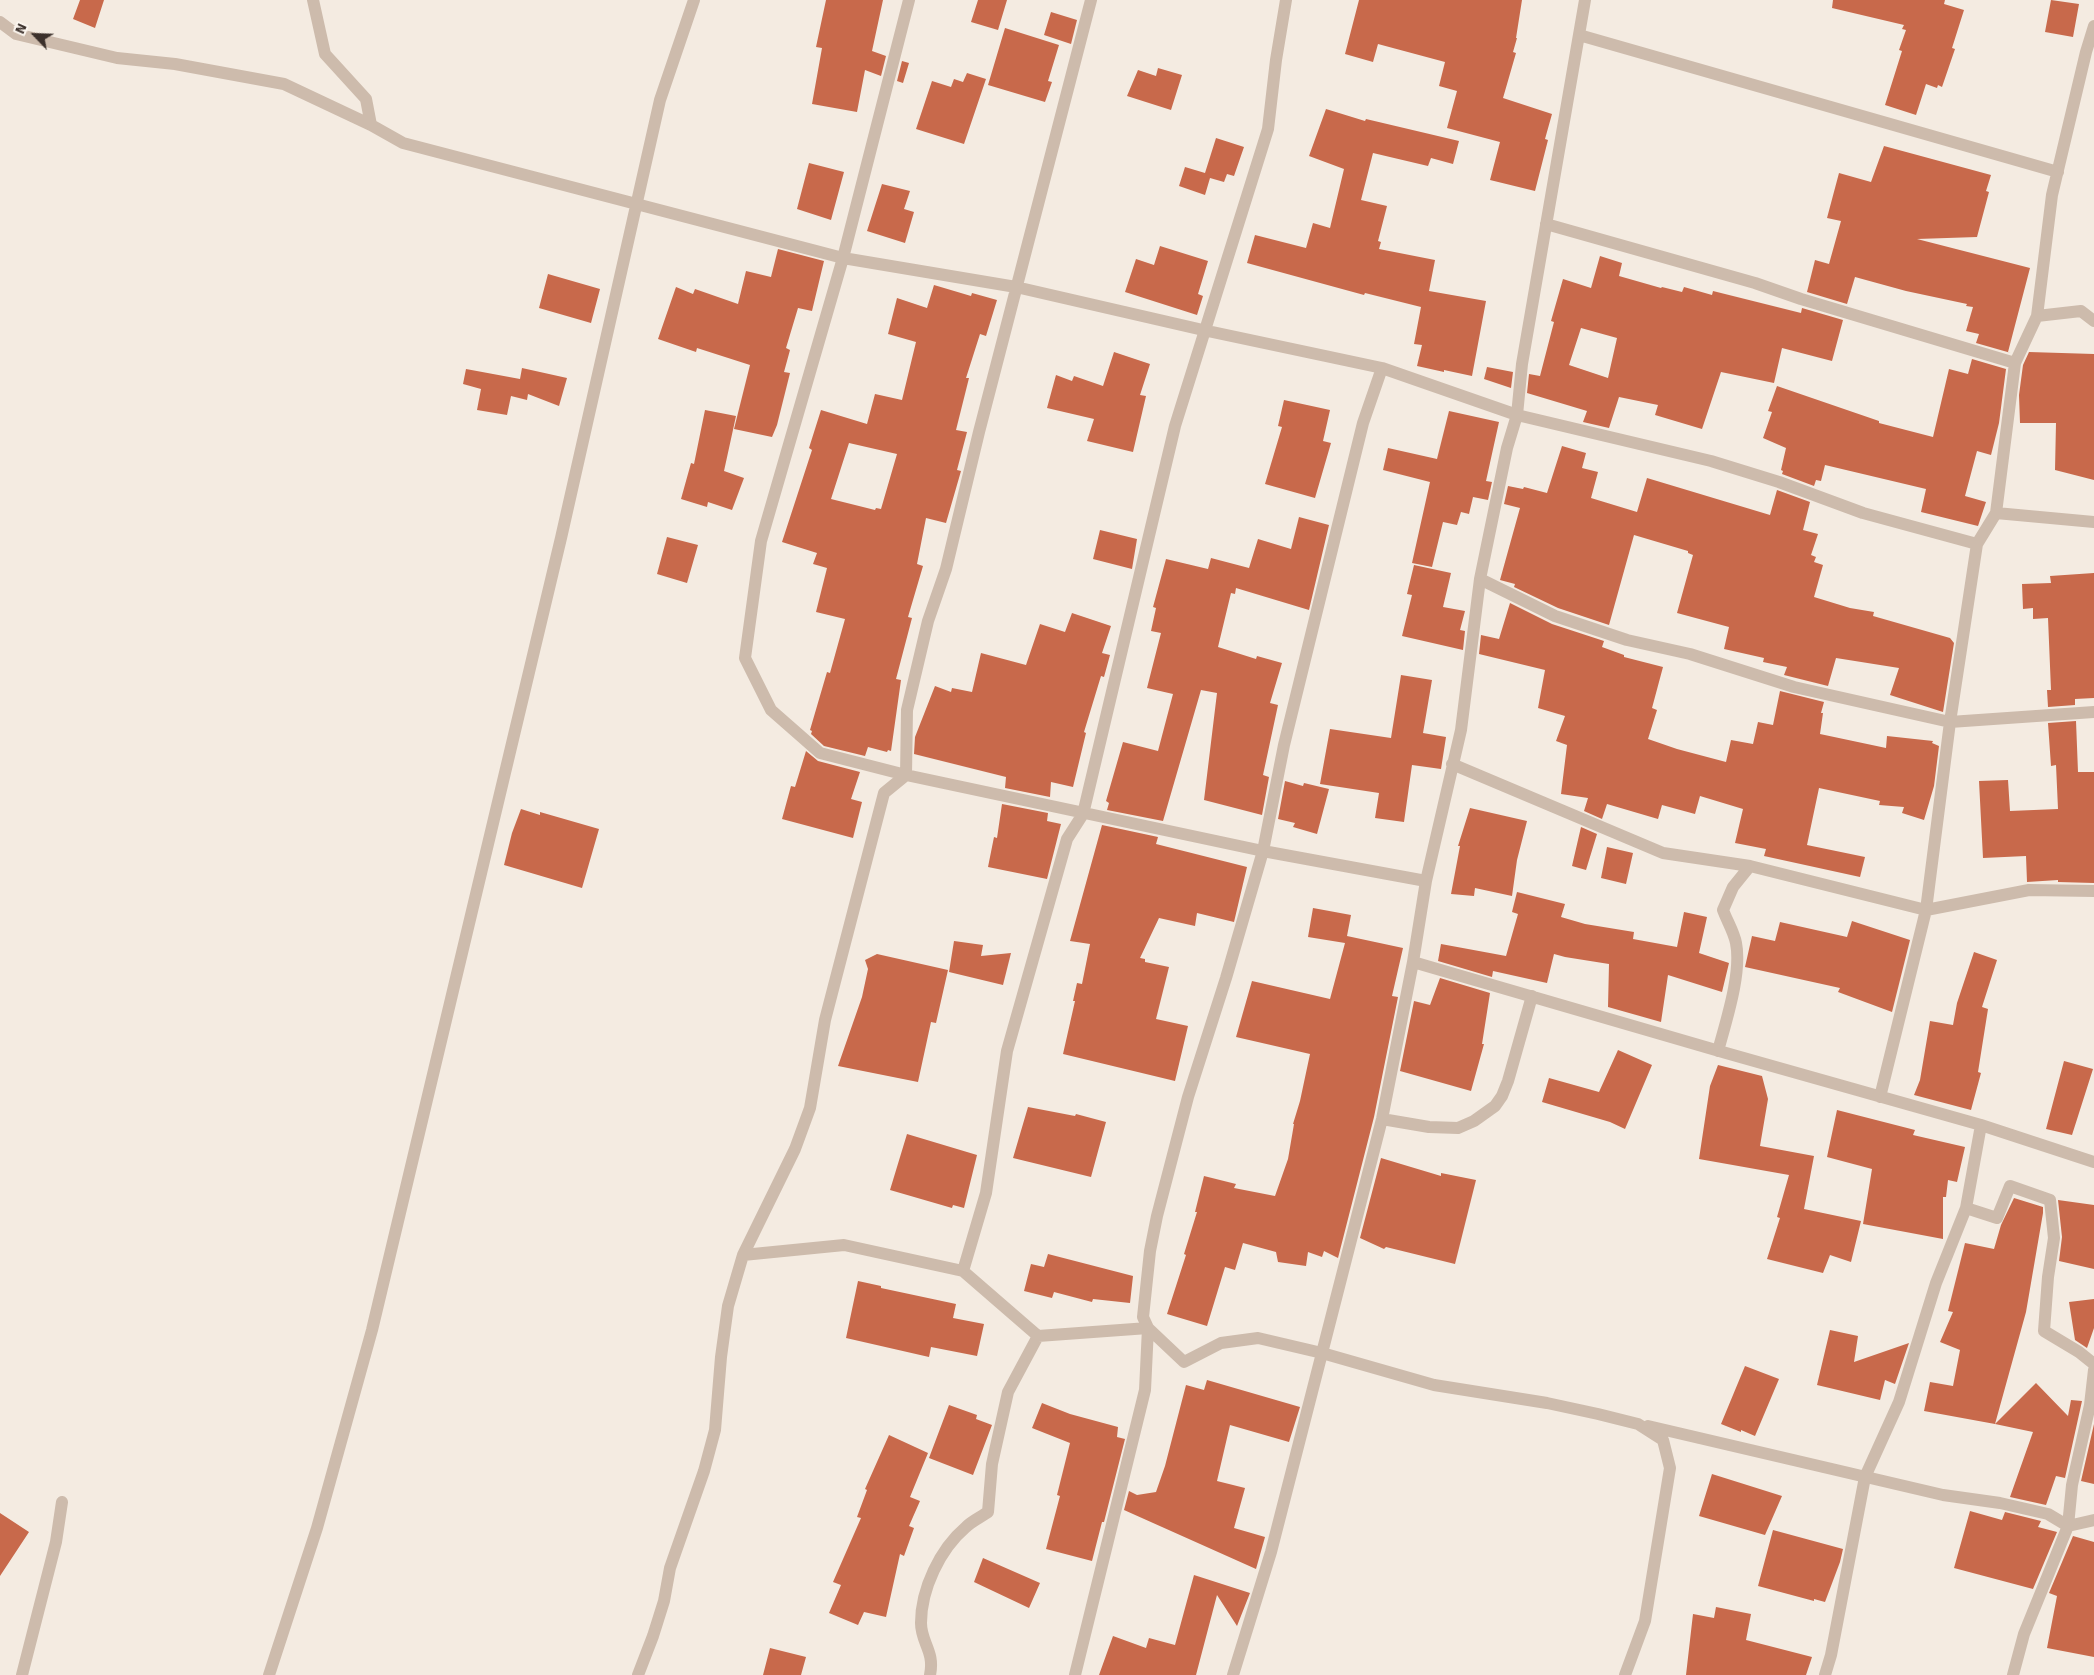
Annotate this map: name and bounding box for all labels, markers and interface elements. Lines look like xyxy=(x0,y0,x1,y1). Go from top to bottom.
north arrow xyxy=(10,10,60,60)
text: N xyxy=(11,21,31,37)

